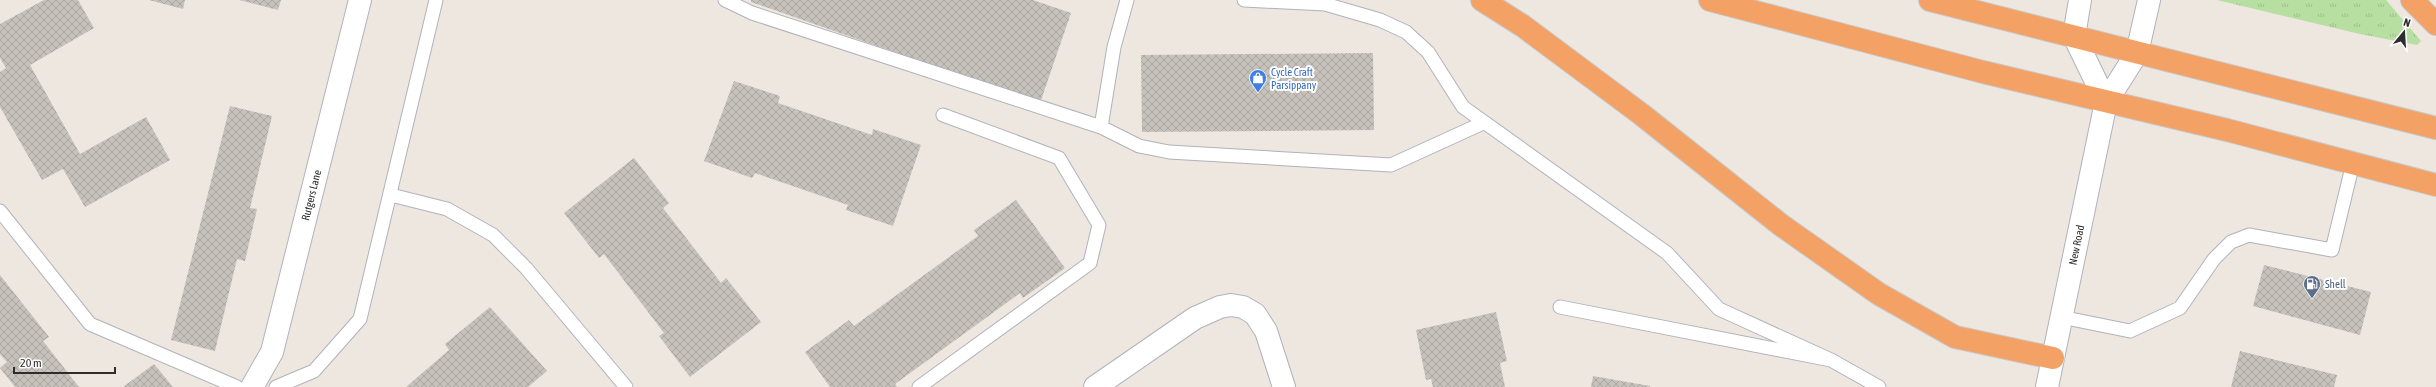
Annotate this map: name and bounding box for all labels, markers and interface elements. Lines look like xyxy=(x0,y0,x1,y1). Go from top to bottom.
north arrow xyxy=(2384,12,2424,52)
text: N xyxy=(2402,16,2412,29)
place label: Cycle Craft Parsippany xyxy=(1271,66,1317,91)
shop icon: Cycle Craft Parsippany xyxy=(1248,68,1268,93)
street label: Rutgers Lane xyxy=(299,169,323,222)
street label: New Road xyxy=(2066,224,2086,266)
fuel station icon: Shell xyxy=(2302,274,2322,299)
place label: Shell xyxy=(2325,278,2346,290)
scale bar xyxy=(14,349,115,375)
text: 20 m xyxy=(20,356,42,370)

